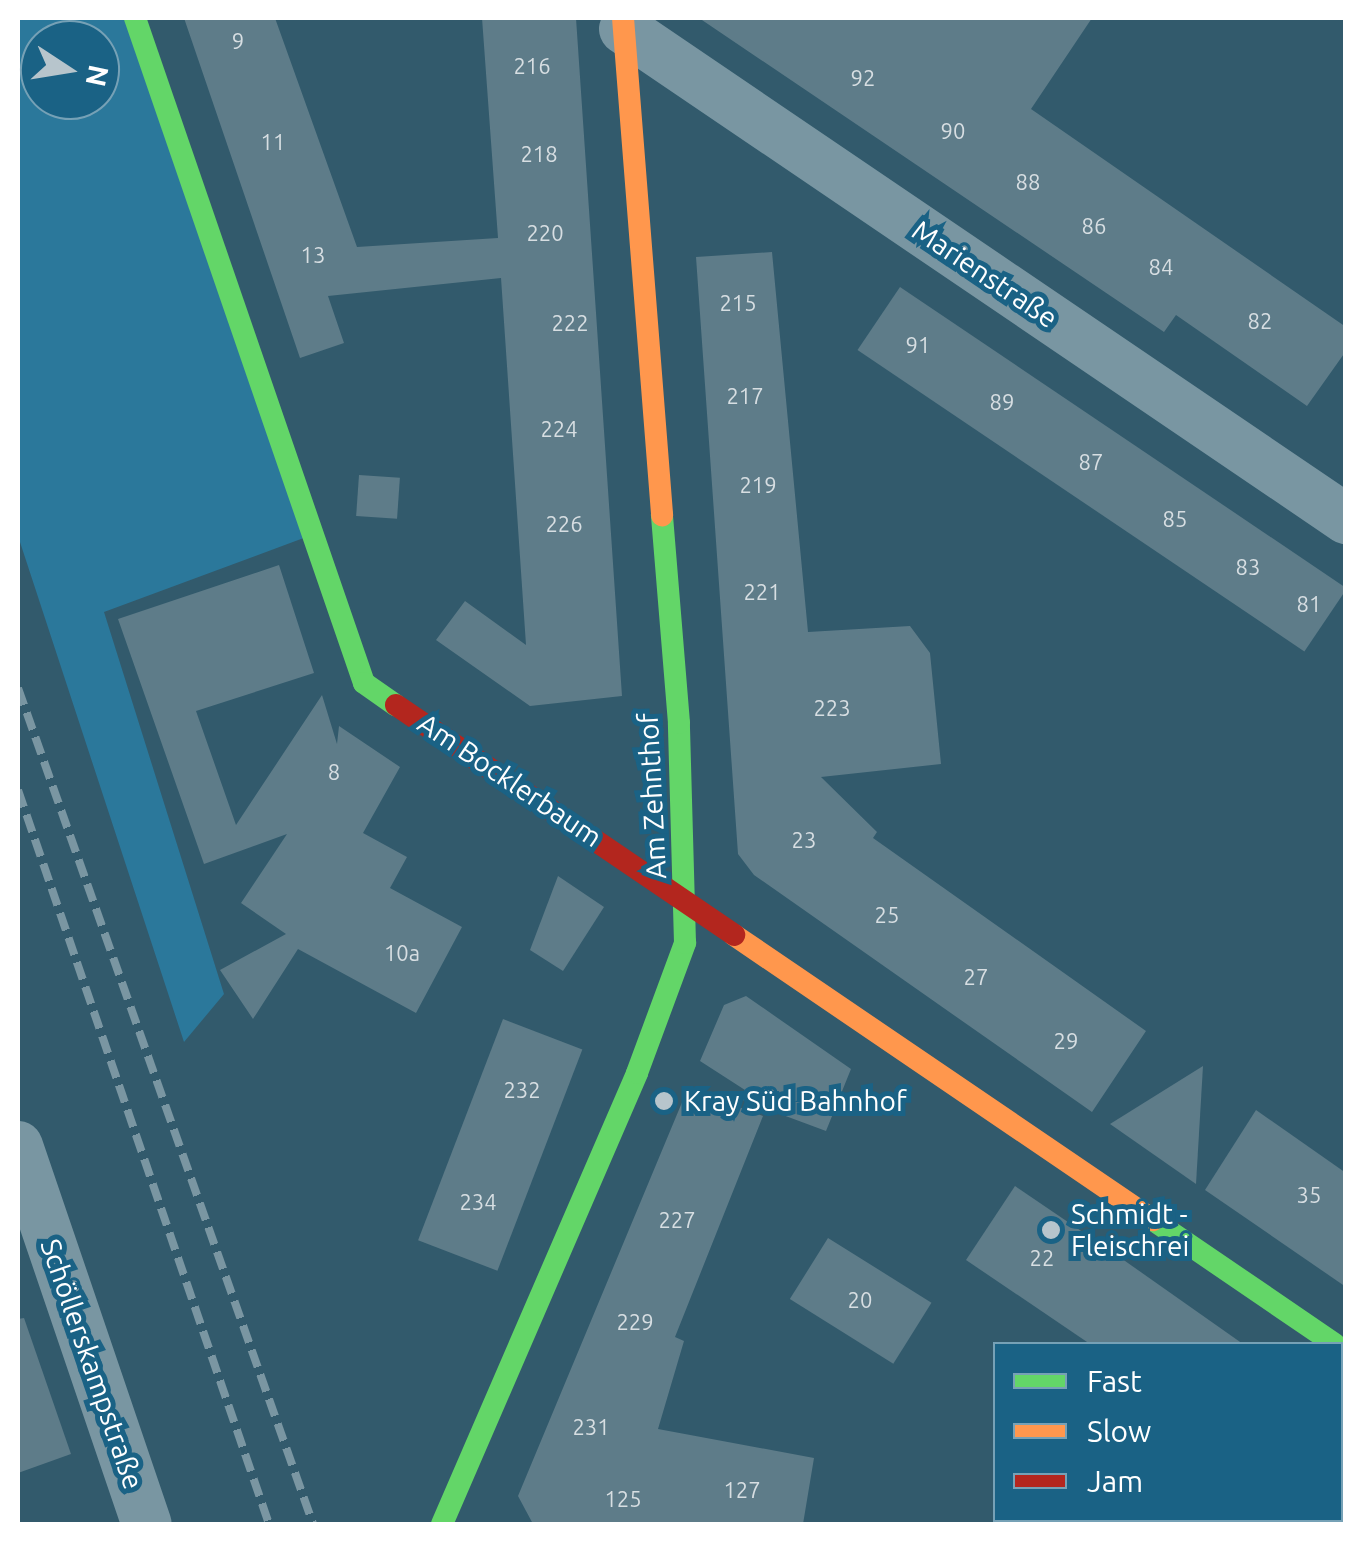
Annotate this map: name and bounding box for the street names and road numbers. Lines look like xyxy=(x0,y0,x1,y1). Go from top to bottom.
street label: Marienstraße xyxy=(906,213,1064,335)
street label: Am Bocklerbaum xyxy=(412,706,608,854)
street label: Am Zehnthof xyxy=(631,712,673,880)
street label: Schöllerskampstraße xyxy=(33,1234,151,1494)

